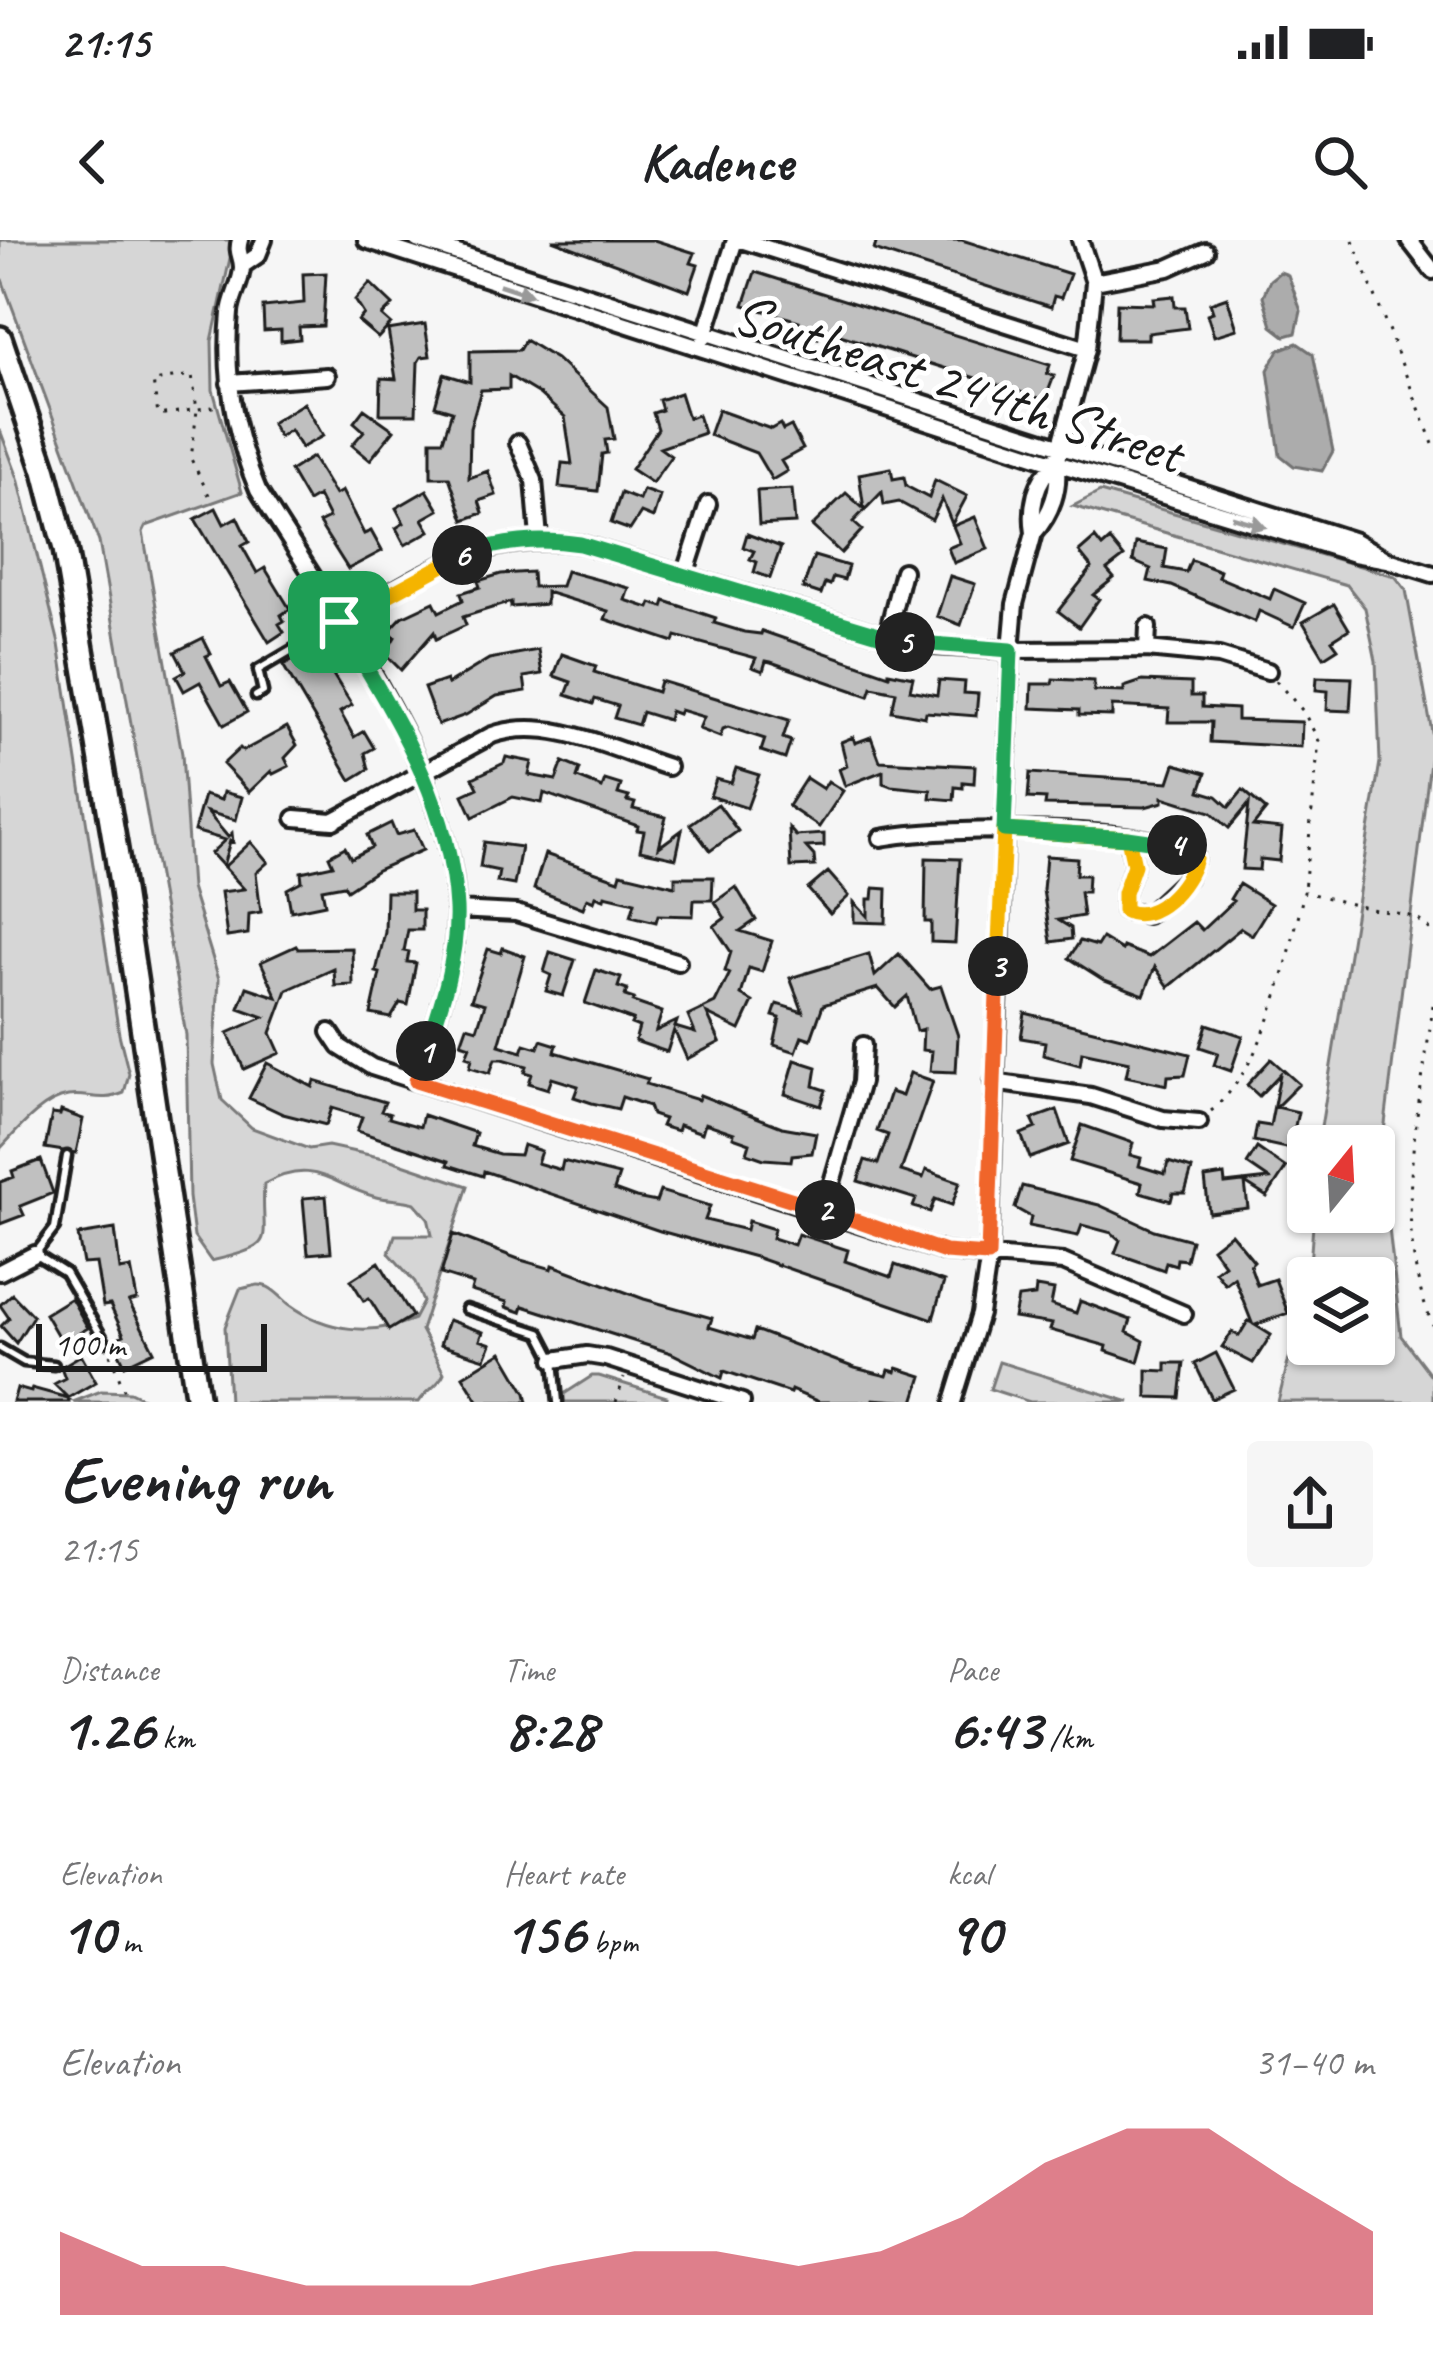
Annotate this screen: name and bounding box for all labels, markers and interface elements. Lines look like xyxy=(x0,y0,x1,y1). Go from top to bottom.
text: 21:15 xyxy=(60,14,149,71)
text: Kadence xyxy=(640,128,793,196)
icon: back xyxy=(60,129,126,195)
icon: search xyxy=(1307,129,1373,195)
street label: Southeast 244th Street xyxy=(725,277,1196,491)
one-way arrow xyxy=(498,281,535,300)
one-way arrow xyxy=(1231,514,1267,532)
pin: 6 xyxy=(432,525,492,585)
text: 6 xyxy=(454,534,470,576)
pin xyxy=(288,571,390,673)
icon: arrive xyxy=(306,589,372,655)
pin: 5 xyxy=(875,612,935,672)
text: 5 xyxy=(898,621,912,663)
pin: 4 xyxy=(1147,815,1207,875)
text: 4 xyxy=(1170,824,1184,866)
pin: 3 xyxy=(968,936,1028,996)
text: 3 xyxy=(991,945,1005,987)
pin: 1 xyxy=(396,1021,456,1081)
text: 1 xyxy=(419,1030,433,1072)
north arrow xyxy=(1287,1125,1395,1233)
map controls xyxy=(1287,1125,1395,1365)
pin: 2 xyxy=(795,1180,855,1240)
text: 2 xyxy=(818,1189,832,1231)
button: layers xyxy=(1287,1257,1395,1365)
scale bar xyxy=(36,1318,267,1371)
text: 100 m xyxy=(54,1324,125,1366)
text: Evening run xyxy=(60,1438,330,1521)
button: share xyxy=(1247,1441,1373,1567)
text: 21:15 xyxy=(60,1525,138,1574)
text: Distance xyxy=(60,1649,158,1691)
text: Time xyxy=(504,1649,554,1691)
text: Pace xyxy=(947,1649,998,1691)
text: 1.26 xyxy=(60,1691,154,1767)
text: 8:28 xyxy=(504,1691,597,1767)
text: 6:43 xyxy=(947,1691,1041,1767)
text: km xyxy=(154,1717,194,1759)
text: /km xyxy=(1041,1717,1093,1759)
text: Elevation xyxy=(60,1853,162,1895)
text: Heart rate xyxy=(504,1853,624,1895)
text: kcal xyxy=(947,1853,991,1895)
text: 10 xyxy=(60,1895,114,1971)
text: 156 xyxy=(504,1895,585,1971)
text: 90 xyxy=(947,1895,1001,1971)
text: m xyxy=(114,1921,140,1963)
text: bpm xyxy=(585,1921,638,1963)
text: Elevation xyxy=(60,2038,180,2087)
text: 31–40 m xyxy=(1254,2038,1373,2087)

